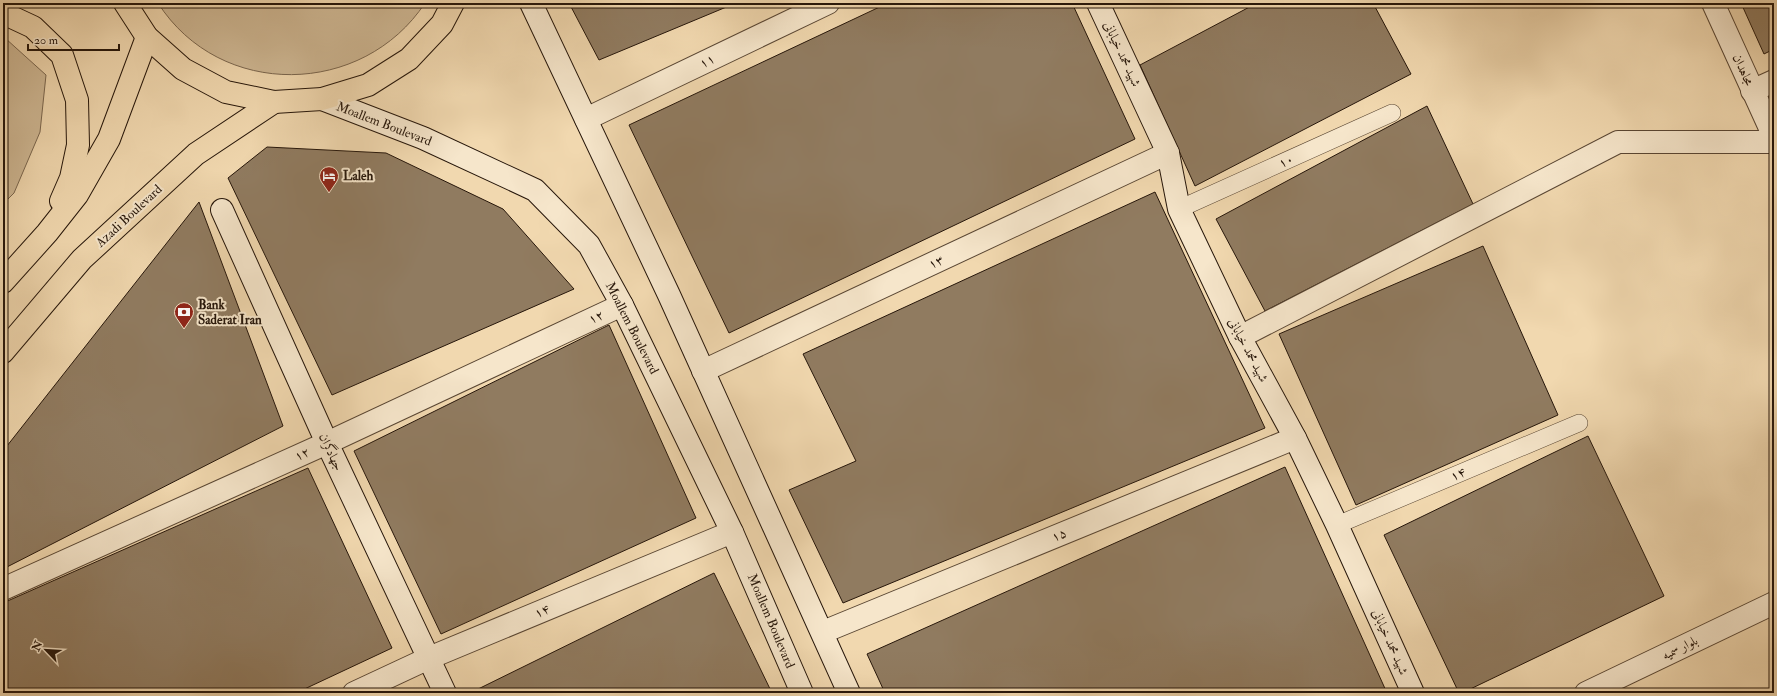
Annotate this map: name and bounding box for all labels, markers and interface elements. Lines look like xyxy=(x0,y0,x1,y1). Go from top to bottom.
street label: شهید محمد خیابانی xyxy=(1100,19,1144,89)
scale bar xyxy=(28,26,119,52)
text: 20 m xyxy=(34,33,59,48)
street label: ۱۱ xyxy=(697,50,717,72)
street label: مجاهدان xyxy=(1729,52,1757,88)
street label: Moallem Boulevard xyxy=(334,98,435,150)
street label: ۱۰ xyxy=(1276,151,1296,171)
hotel icon: Laleh xyxy=(318,165,340,193)
place label: Laleh xyxy=(343,168,373,184)
street label: Azadi Boulevard xyxy=(92,181,166,251)
street label: ۱۳ xyxy=(926,252,946,272)
street label: Moallem Boulevard xyxy=(602,279,662,377)
place label: Bank Saderat Iran xyxy=(198,297,262,328)
bank icon: Bank Saderat Iran xyxy=(173,301,195,329)
street label: ۱۲ xyxy=(586,307,606,327)
street label: شهید محمد خیابانی xyxy=(1224,315,1272,385)
street label: جهادگران xyxy=(315,430,348,473)
street label: ۱۲ xyxy=(292,444,312,464)
street label: ۱۴ xyxy=(1448,464,1468,484)
street label: ۱۵ xyxy=(1049,525,1069,545)
street label: Moallem Boulevard xyxy=(744,571,798,671)
street label: ۱۴ xyxy=(532,601,552,621)
street label: شهید محمد خیابانی xyxy=(1368,607,1412,677)
north arrow xyxy=(26,630,66,670)
street label: بلوار سمیه xyxy=(1659,633,1701,663)
text: N xyxy=(29,638,46,654)

